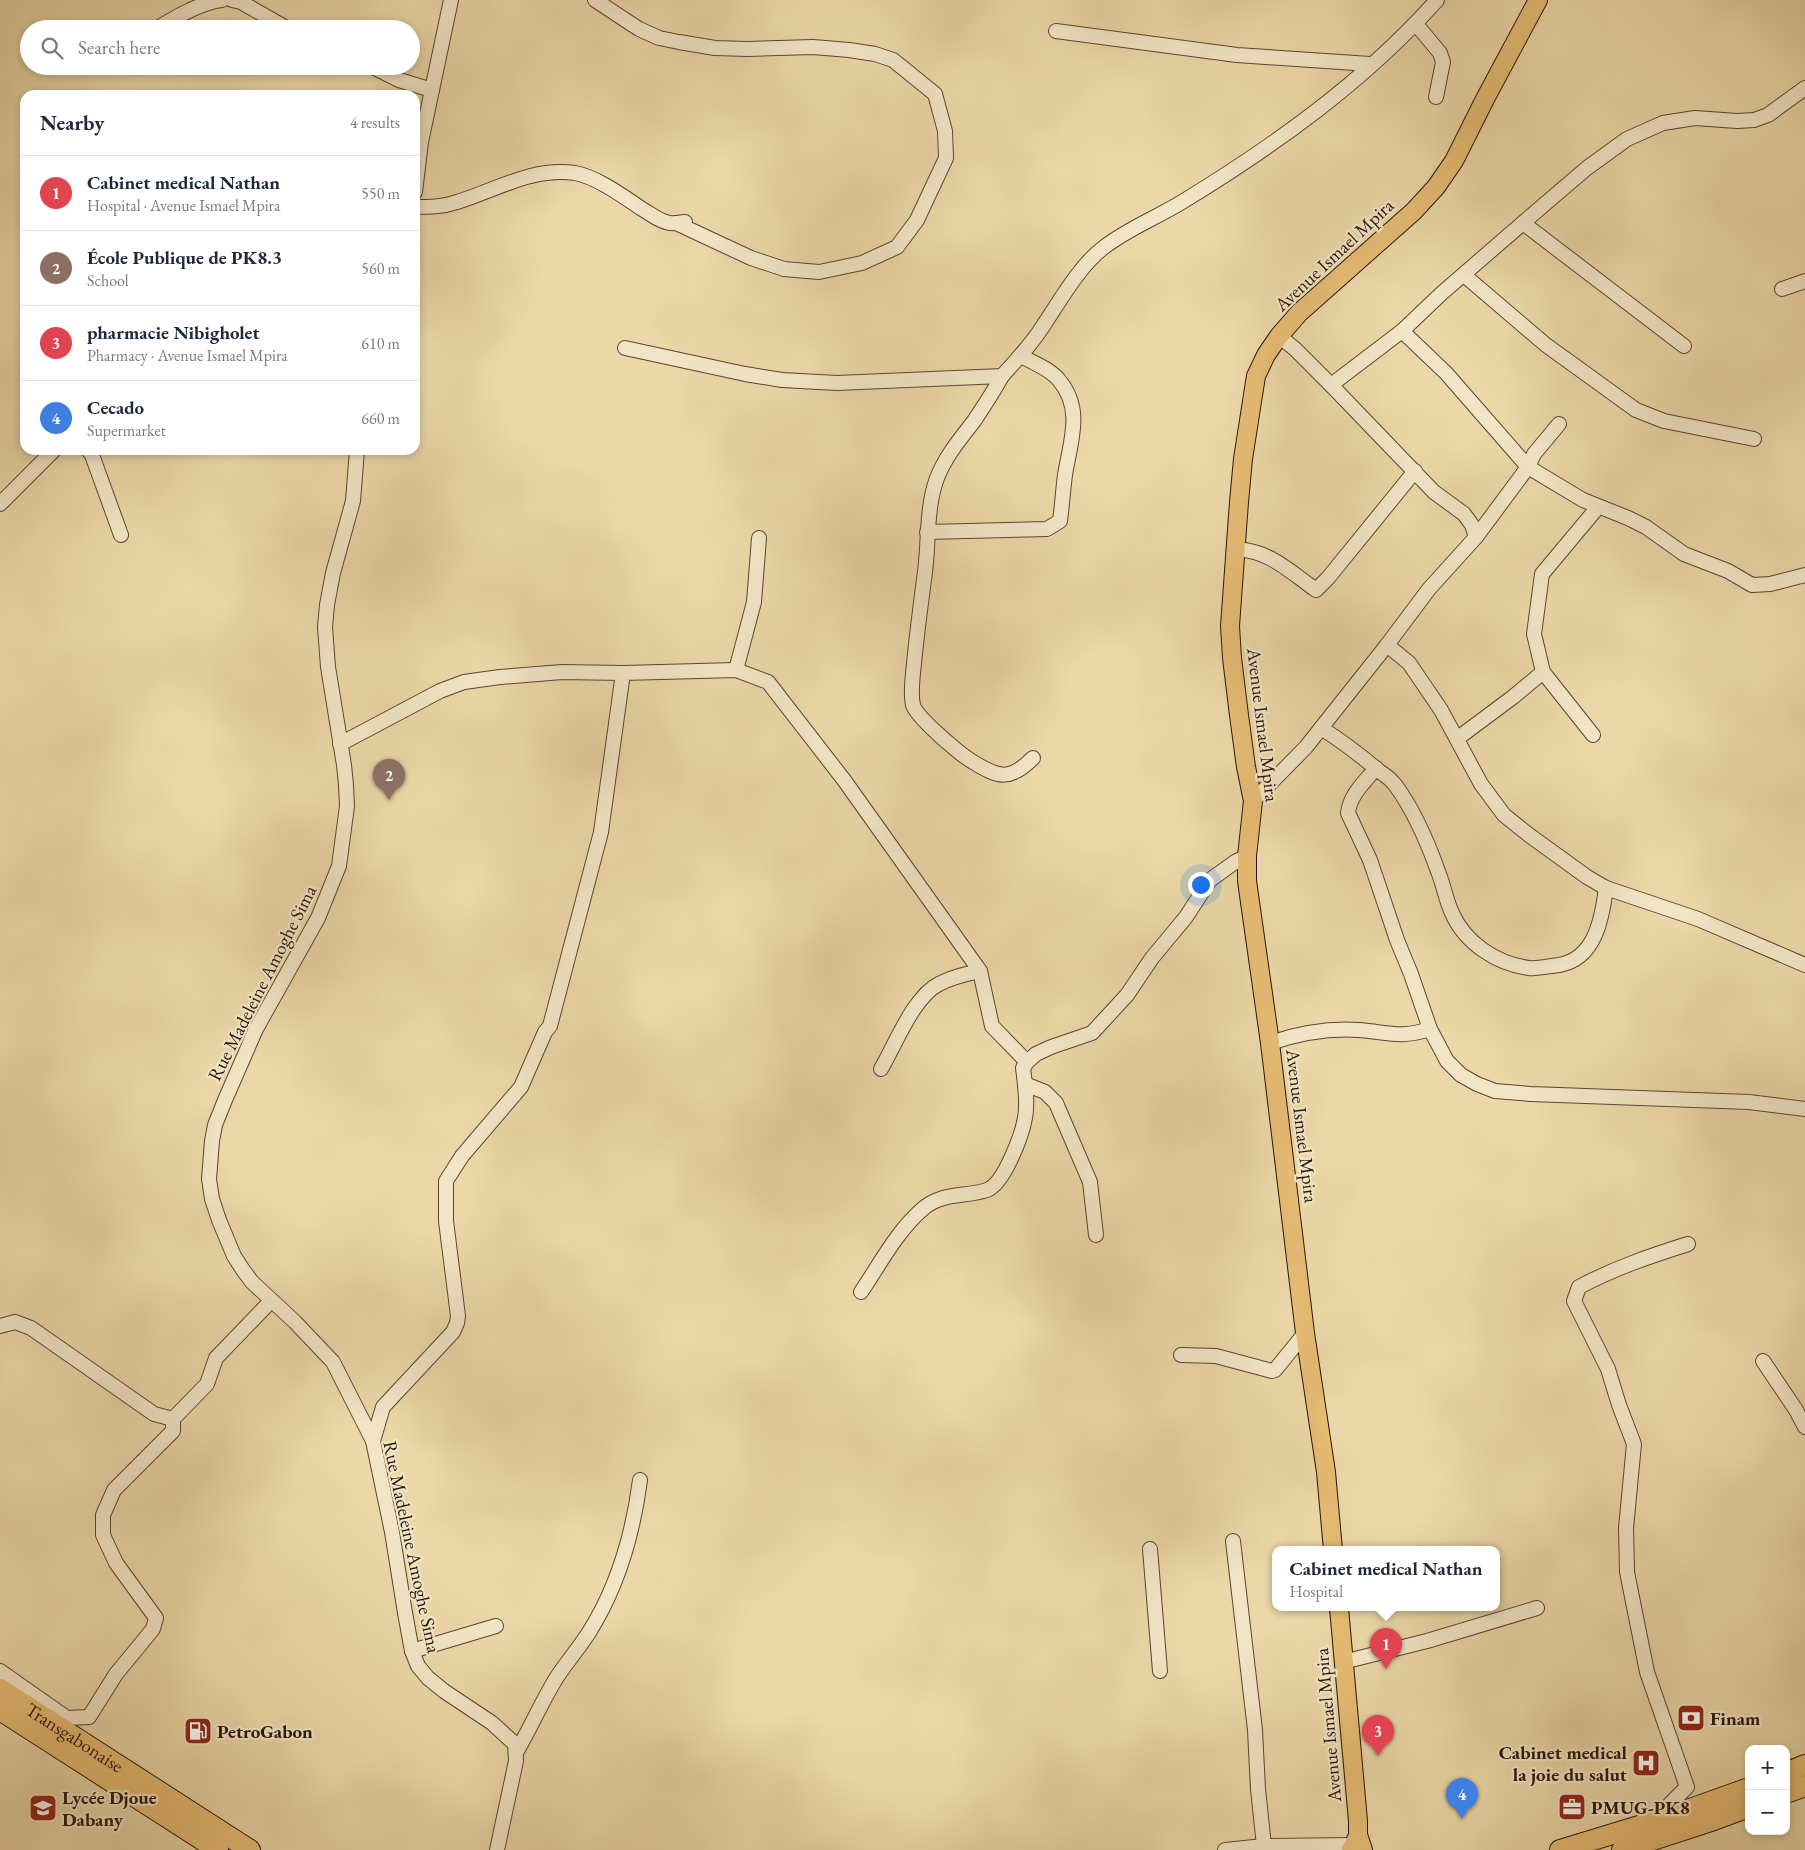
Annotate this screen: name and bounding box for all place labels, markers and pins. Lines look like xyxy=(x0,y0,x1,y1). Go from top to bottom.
pin: 2 xyxy=(373,759,405,800)
pin: 1 xyxy=(1370,1628,1402,1669)
bank icon: Finam xyxy=(1676,1703,1706,1733)
place label: Finam xyxy=(1710,1706,1761,1731)
pin: 3 xyxy=(1362,1715,1394,1756)
fuel station icon: PetroGabon xyxy=(183,1716,213,1746)
place label: PetroGabon xyxy=(217,1719,313,1744)
place label: Cabinet medical la joie du salut xyxy=(1499,1740,1628,1787)
hospital icon: Cabinet medical la joie du salut xyxy=(1631,1748,1661,1778)
pin: 4 xyxy=(1446,1778,1478,1819)
place label: Lycée Djoue Dabany xyxy=(62,1785,157,1832)
office icon: PMUG-PK8 xyxy=(1557,1792,1587,1822)
school or university icon: Lycée Djoue Dabany xyxy=(28,1793,58,1823)
place label: PMUG-PK8 xyxy=(1591,1795,1690,1820)

